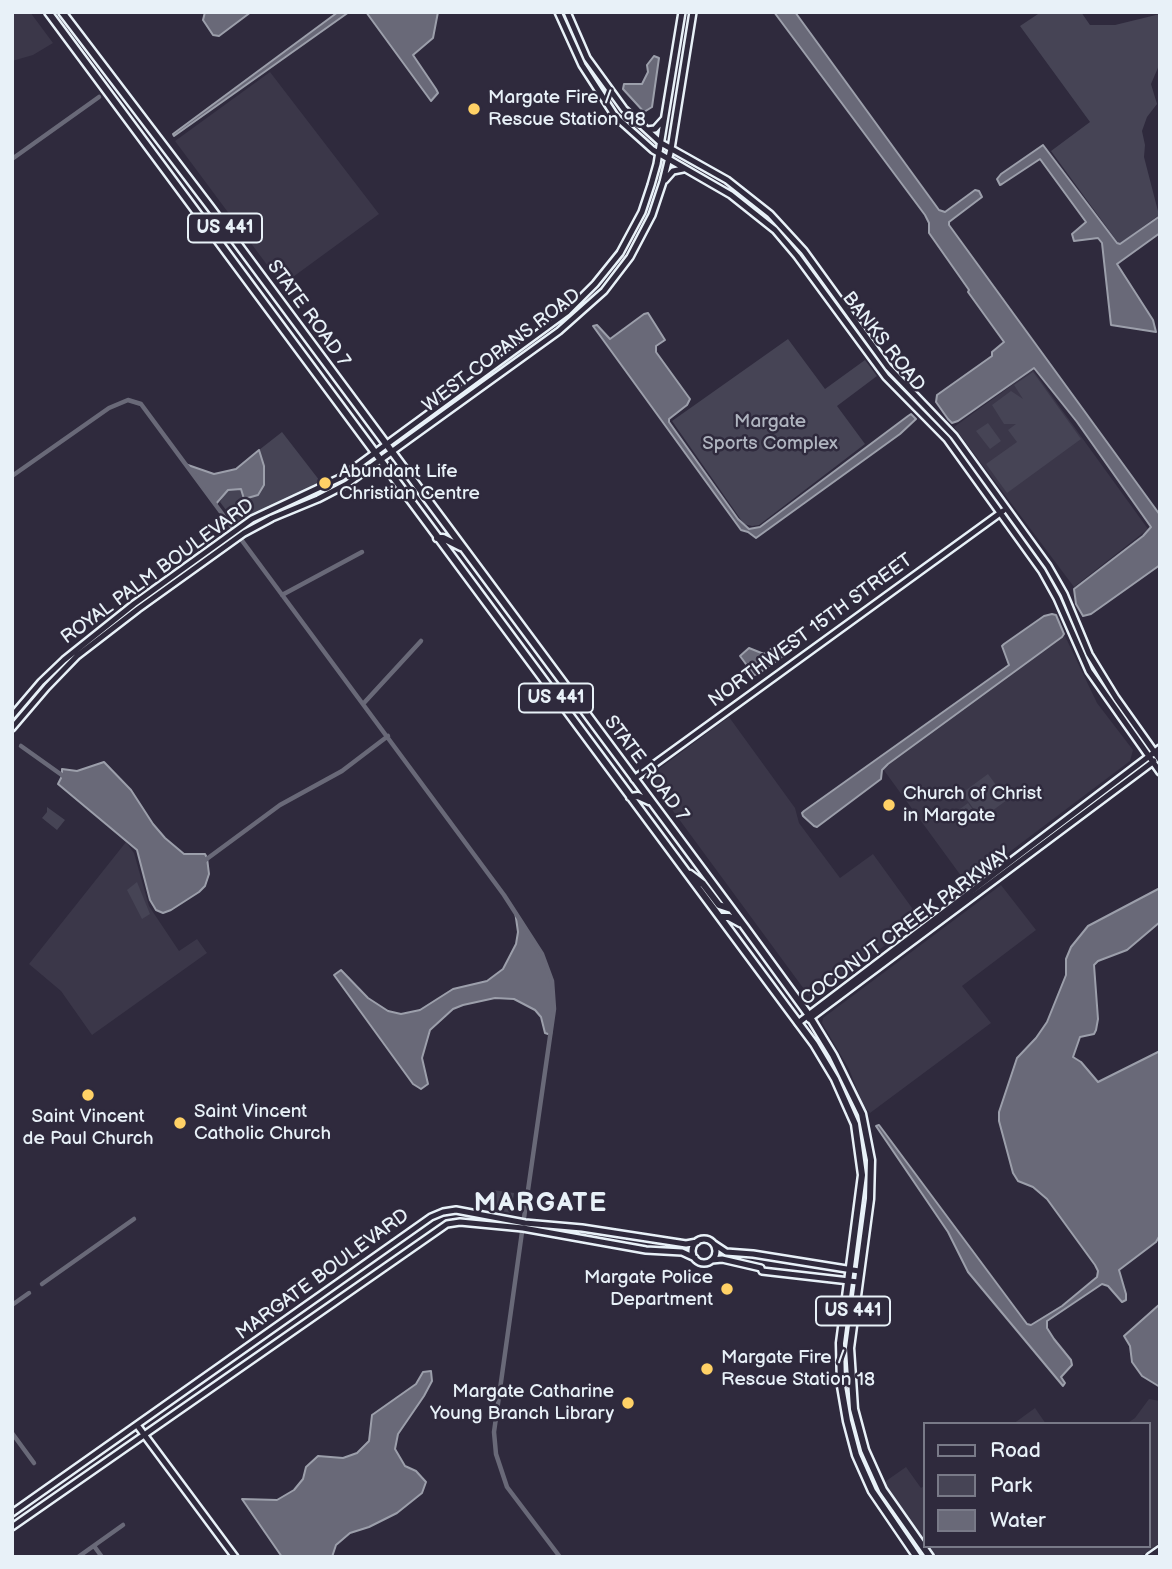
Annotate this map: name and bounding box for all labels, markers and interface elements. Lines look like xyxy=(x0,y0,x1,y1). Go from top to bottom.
place label: Margate Fire / Rescue Station 98 xyxy=(488,87,646,131)
marker: Margate Fire / Rescue Station 98 xyxy=(466,101,482,117)
road number: US 441 xyxy=(188,213,262,242)
street label: STATE ROAD 7 xyxy=(262,256,354,372)
street label: WEST COPANS ROAD xyxy=(419,284,585,418)
street label: BANKS ROAD xyxy=(837,287,929,397)
park label: Margate Sports Complex xyxy=(702,411,838,455)
place label: Abundant Life Christian Centre xyxy=(339,461,480,505)
marker: Abundant Life Christian Centre xyxy=(317,475,333,491)
street label: ROYAL PALM BOULEVARD xyxy=(57,494,259,650)
street label: NORTHWEST 15TH STREET xyxy=(705,549,917,713)
road number: US 441 xyxy=(519,684,593,712)
street label: STATE ROAD 7 xyxy=(599,712,693,826)
place label: Church of Christ in Margate xyxy=(903,783,1042,827)
marker: Church of Christ in Margate xyxy=(881,797,897,813)
street label: COCONUT CREEK PARKWAY xyxy=(796,843,1016,1011)
marker: Saint Vincent de Paul Church xyxy=(80,1087,96,1103)
place label: Saint Vincent Catholic Church xyxy=(194,1101,331,1145)
place label: Saint Vincent de Paul Church xyxy=(23,1106,153,1150)
marker: Saint Vincent Catholic Church xyxy=(172,1115,188,1131)
district label: MARGATE xyxy=(475,1188,607,1220)
street label: MARGATE BOULEVARD xyxy=(232,1205,414,1345)
place label: Margate Police Department xyxy=(584,1267,713,1311)
marker: Margate Police Department xyxy=(719,1281,735,1297)
road number: US 441 xyxy=(816,1296,890,1326)
place label: Margate Fire / Rescue Station 18 xyxy=(721,1347,875,1391)
marker: Margate Fire / Rescue Station 18 xyxy=(699,1361,715,1377)
place label: Margate Catharine Young Branch Library xyxy=(430,1381,614,1425)
marker: Margate Catharine Young Branch Library xyxy=(620,1395,636,1411)
legend xyxy=(923,1422,1151,1548)
text: Road xyxy=(990,1438,1041,1463)
text: Park xyxy=(990,1473,1032,1498)
text: Water xyxy=(990,1508,1046,1533)

